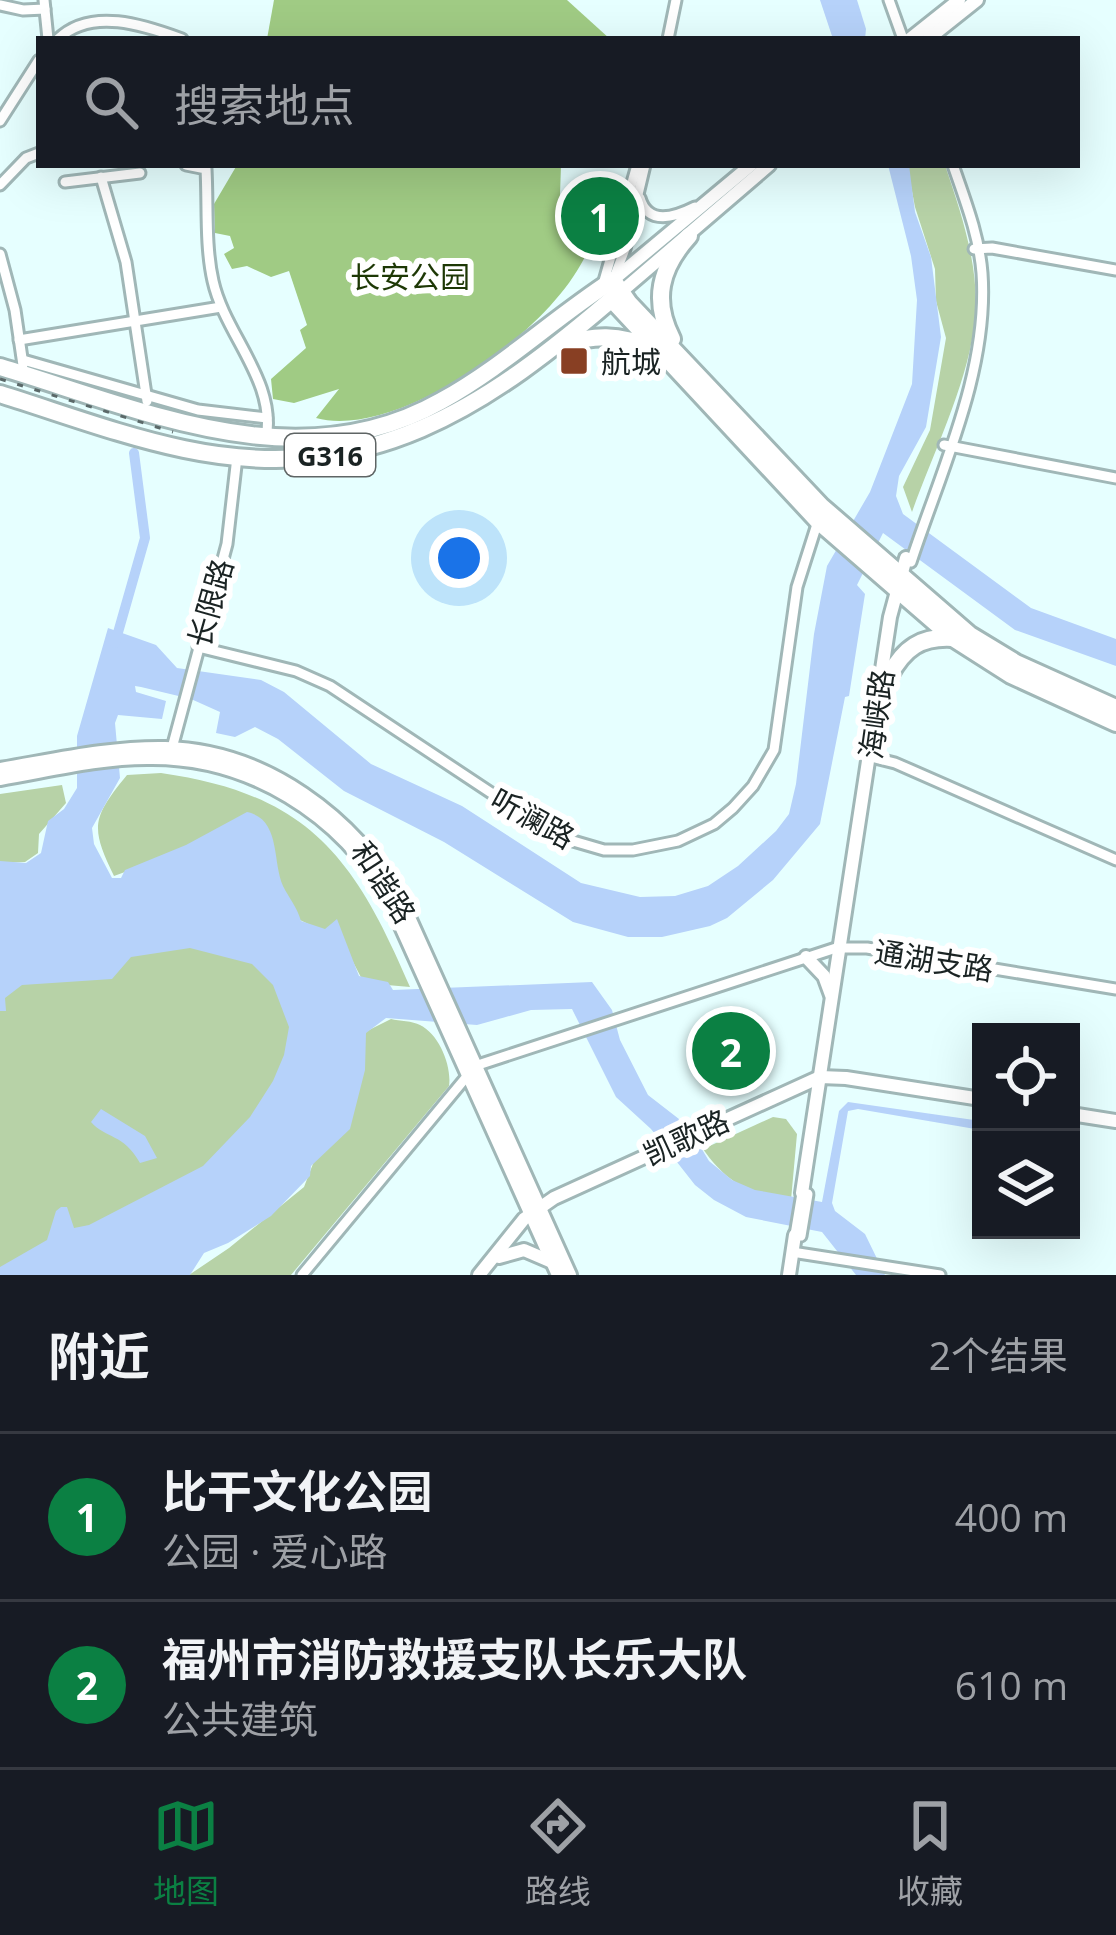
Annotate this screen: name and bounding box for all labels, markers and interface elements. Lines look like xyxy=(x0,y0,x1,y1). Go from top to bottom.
search box xyxy=(36,36,1080,168)
icon: search xyxy=(78,69,144,135)
text: 搜索地点 xyxy=(174,74,354,135)
pin: 1 xyxy=(561,171,639,261)
park label: 长安公园 xyxy=(350,256,470,297)
place label: 航城 xyxy=(601,341,661,382)
marker: 航城 xyxy=(558,345,590,377)
road number: G316 xyxy=(285,434,375,476)
your location xyxy=(429,528,489,588)
street label: 长限路 xyxy=(178,554,242,652)
street label: 海峡路 xyxy=(849,667,903,761)
street label: 听澜路 xyxy=(484,778,582,858)
street label: 和谐路 xyxy=(342,833,426,931)
street label: 通湖支路 xyxy=(872,930,996,990)
pin: 2 xyxy=(692,1006,770,1096)
map controls xyxy=(972,1023,1080,1239)
button: locate xyxy=(972,1023,1080,1131)
street label: 凯歌路 xyxy=(637,1099,735,1175)
button: layers xyxy=(972,1131,1080,1239)
text: 附近 xyxy=(48,1320,150,1390)
text: 2个结果 xyxy=(929,1328,1068,1381)
text: 比干文化公园 xyxy=(162,1460,432,1521)
text: 1 xyxy=(76,1490,98,1543)
text: 400 m xyxy=(955,1490,1068,1543)
text: 公园 · 爱心路 xyxy=(162,1524,388,1577)
text: 福州市消防救援支队长乐大队 xyxy=(162,1628,747,1689)
text: 2 xyxy=(76,1658,98,1711)
text: 610 m xyxy=(955,1658,1068,1711)
text: 公共建筑 xyxy=(162,1692,318,1745)
tab: 地图 xyxy=(153,1793,219,1913)
tab: 路线 xyxy=(525,1793,591,1913)
tab: 收藏 xyxy=(897,1793,963,1913)

